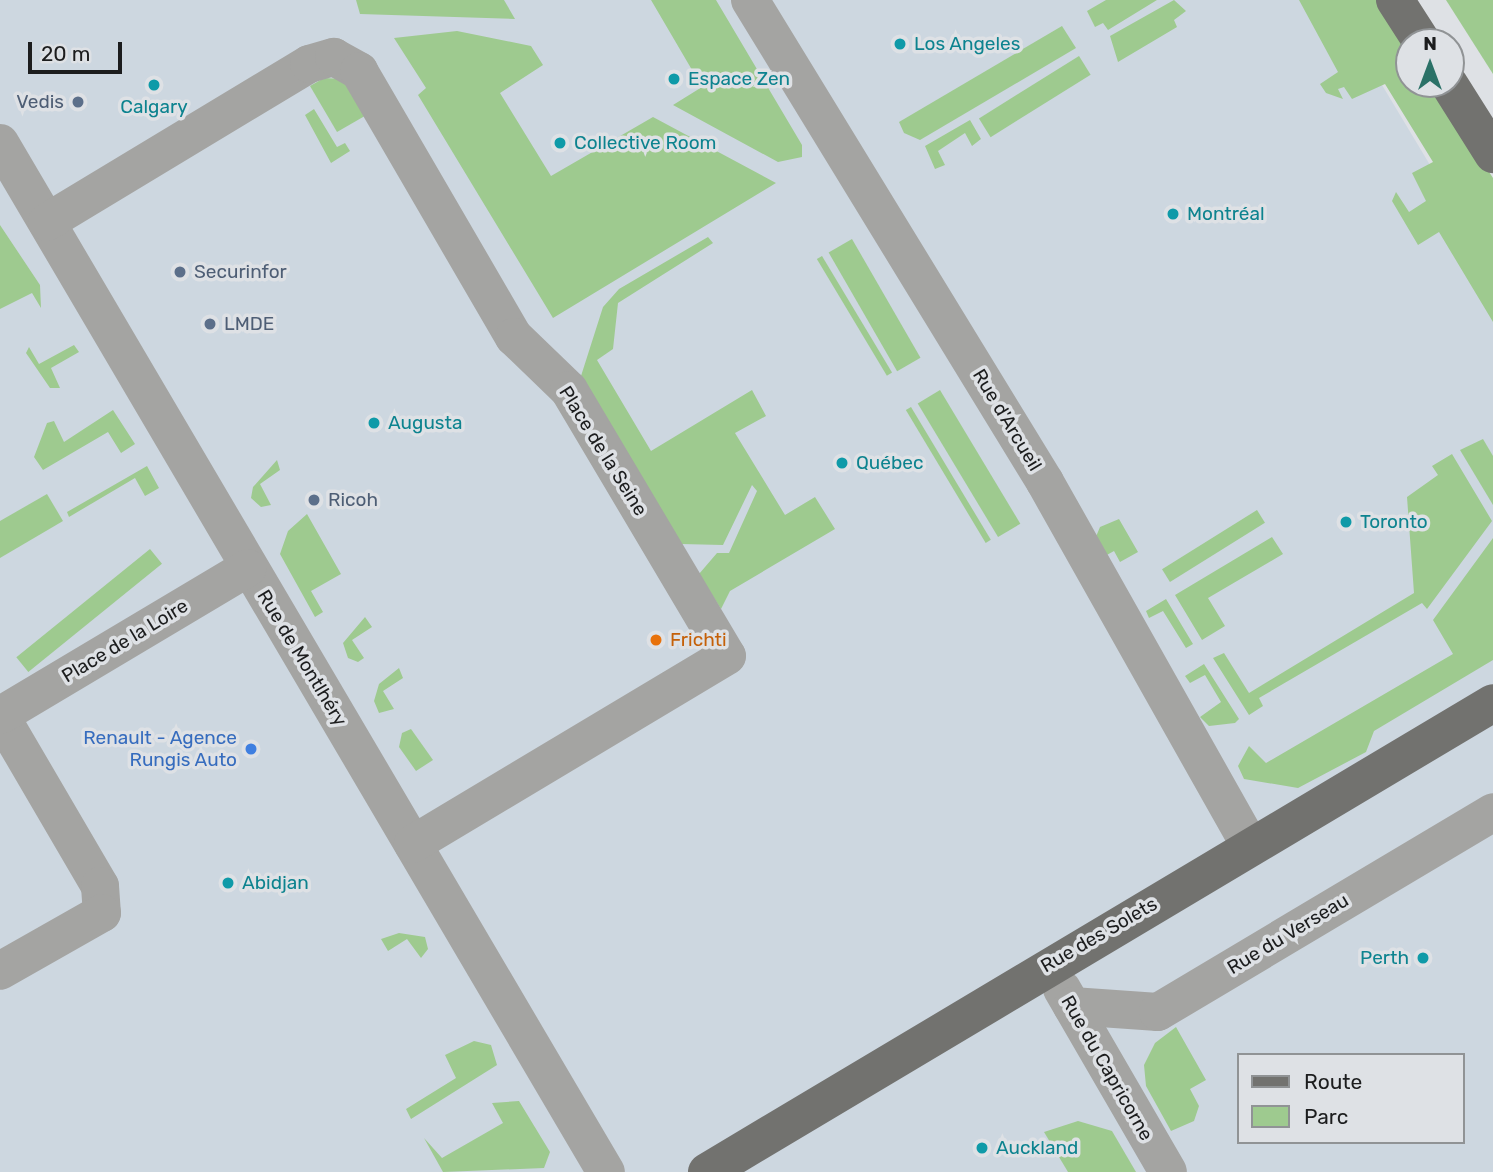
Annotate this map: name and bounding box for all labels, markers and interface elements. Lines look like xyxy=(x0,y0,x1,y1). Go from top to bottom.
scale bar xyxy=(32,28,126,72)
north arrow xyxy=(1395,28,1465,98)
text: N xyxy=(1423,32,1437,55)
place label: Los Angeles xyxy=(914,33,1021,55)
marker: Los Angeles xyxy=(892,36,908,52)
text: 20 m xyxy=(41,41,90,66)
place label: Espace Zen xyxy=(688,68,790,90)
marker: Espace Zen xyxy=(666,71,682,87)
marker: Calgary xyxy=(146,77,162,93)
place label: Vedis xyxy=(16,91,64,113)
marker: Vedis xyxy=(70,94,86,110)
place label: Calgary xyxy=(120,96,188,118)
place label: Collective Room xyxy=(574,132,716,154)
marker: Collective Room xyxy=(552,135,568,151)
place label: Montréal xyxy=(1187,203,1265,225)
marker: Montréal xyxy=(1165,206,1181,222)
place label: Securinfor xyxy=(194,261,287,283)
marker: Securinfor xyxy=(172,264,188,280)
place label: LMDE xyxy=(224,313,274,335)
marker: LMDE xyxy=(202,316,218,332)
street label: Rue d'Arcueil xyxy=(968,365,1046,475)
street label: Place de la Seine xyxy=(554,382,652,520)
place label: Augusta xyxy=(388,412,462,434)
marker: Augusta xyxy=(366,415,382,431)
place label: Québec xyxy=(856,452,923,474)
marker: Québec xyxy=(834,455,850,471)
place label: Ricoh xyxy=(328,489,378,511)
marker: Ricoh xyxy=(306,492,322,508)
place label: Toronto xyxy=(1360,511,1428,533)
marker: Toronto xyxy=(1338,514,1354,530)
street label: Rue de Montlhéry xyxy=(252,586,352,730)
street label: Place de la Loire xyxy=(58,594,192,688)
place label: Frichti xyxy=(670,629,727,651)
marker: Frichti xyxy=(648,632,664,648)
place label: Renault - Agence Rungis Auto xyxy=(83,727,237,771)
marker: Renault - Agence Rungis Auto xyxy=(243,741,259,757)
place label: Abidjan xyxy=(242,872,309,894)
marker: Abidjan xyxy=(220,875,236,891)
street label: Rue du Verseau xyxy=(1223,889,1353,979)
street label: Rue des Solets xyxy=(1037,893,1161,977)
place label: Perth xyxy=(1360,947,1409,969)
marker: Perth xyxy=(1415,950,1431,966)
street label: Rue du Capricorne xyxy=(1056,991,1158,1145)
legend xyxy=(1238,1053,1465,1144)
text: Route xyxy=(1304,1069,1362,1094)
text: Parc xyxy=(1304,1104,1348,1129)
place label: Auckland xyxy=(996,1137,1078,1159)
marker: Auckland xyxy=(974,1140,990,1156)

